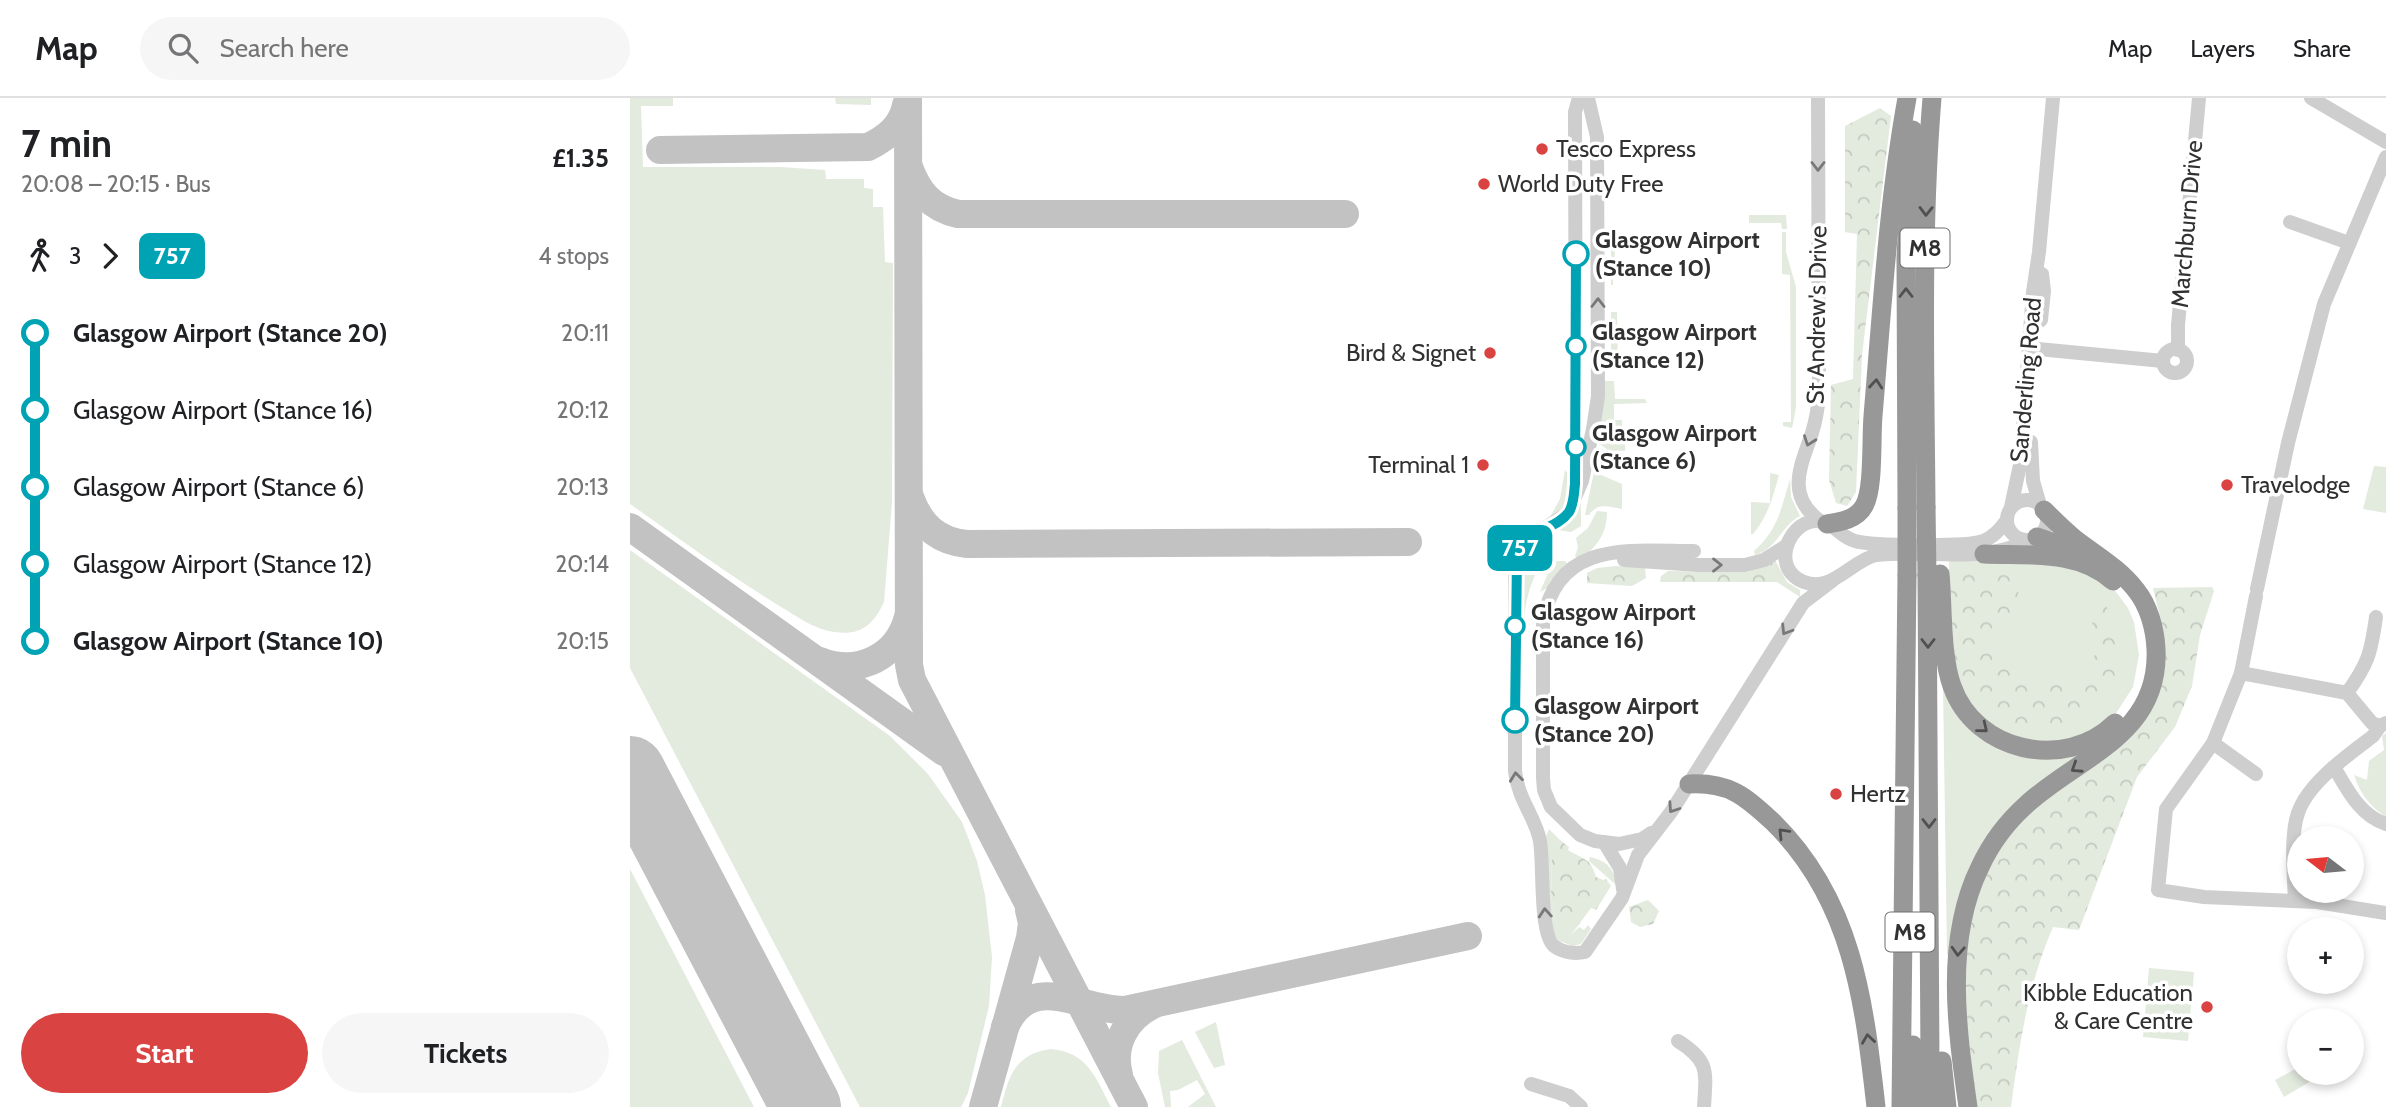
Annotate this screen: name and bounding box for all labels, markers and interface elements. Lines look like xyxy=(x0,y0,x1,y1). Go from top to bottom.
search box xyxy=(140,17,630,80)
text: Map xyxy=(35,28,98,68)
icon: search xyxy=(164,29,202,67)
text: Search here xyxy=(220,32,349,64)
text: Map xyxy=(2108,34,2152,63)
text: Layers xyxy=(2190,34,2255,63)
text: Share xyxy=(2293,34,2351,63)
text: 7 min xyxy=(21,120,112,167)
place label: Tesco Express xyxy=(1556,134,1696,163)
street label: Marchburn Drive xyxy=(2165,139,2208,309)
marker: Tesco Express xyxy=(1534,141,1550,157)
text: £1.35 xyxy=(552,142,609,174)
one-way arrow xyxy=(1810,161,1826,172)
place label: World Duty Free xyxy=(1498,169,1664,198)
text: 20:08 – 20:15 · Bus xyxy=(21,170,211,198)
marker: World Duty Free xyxy=(1476,176,1492,192)
one-way arrow xyxy=(1918,206,1934,216)
place label: Glasgow Airport (Stance 10) xyxy=(1595,225,1760,282)
street label: St Andrew's Drive xyxy=(1800,225,1833,405)
road number: M8 xyxy=(1900,228,1950,267)
icon: walk xyxy=(21,237,59,275)
icon: forward xyxy=(91,237,129,275)
text: 757 xyxy=(153,241,191,270)
marker: Glasgow Airport (Stance 10) xyxy=(1563,241,1589,267)
text: 3 xyxy=(69,242,81,270)
text: 4 stops xyxy=(538,242,609,270)
one-way arrow xyxy=(1898,287,1914,297)
street label: Sanderling Road xyxy=(2004,296,2047,464)
one-way arrow xyxy=(1590,298,1606,308)
text: Glasgow Airport (Stance 20) xyxy=(73,317,388,349)
place label: Glasgow Airport (Stance 12) xyxy=(1592,317,1757,374)
text: 20:11 xyxy=(561,319,609,347)
marker: Glasgow Airport (Stance 12) xyxy=(1566,336,1586,356)
place label: Bird & Signet xyxy=(1346,338,1476,367)
marker: Bird & Signet xyxy=(1482,345,1498,361)
one-way arrow xyxy=(1868,378,1883,389)
text: Glasgow Airport (Stance 16) xyxy=(73,394,373,426)
text: 20:12 xyxy=(557,396,609,424)
place label: Glasgow Airport (Stance 6) xyxy=(1592,418,1757,475)
one-way arrow xyxy=(1803,435,1817,447)
marker: Glasgow Airport (Stance 6) xyxy=(1566,437,1586,457)
place label: Terminal 1 xyxy=(1368,450,1469,479)
marker: Terminal 1 xyxy=(1475,457,1491,473)
place label: Travelodge xyxy=(2241,470,2350,499)
text: Glasgow Airport (Stance 6) xyxy=(73,471,365,503)
text: 20:13 xyxy=(556,473,609,501)
marker: Travelodge xyxy=(2219,477,2235,493)
line badge: 757 xyxy=(1480,525,1560,571)
text: 757 xyxy=(1501,533,1539,562)
text: Glasgow Airport (Stance 12) xyxy=(73,548,372,580)
text: 20:14 xyxy=(555,550,609,578)
one-way arrow xyxy=(1712,557,1723,573)
place label: Glasgow Airport (Stance 16) xyxy=(1531,597,1696,654)
marker: Glasgow Airport (Stance 16) xyxy=(1505,616,1525,636)
one-way arrow xyxy=(1782,622,1795,635)
text: Glasgow Airport (Stance 10) xyxy=(73,625,383,657)
text: 20:15 xyxy=(556,627,609,655)
one-way arrow xyxy=(1920,638,1936,649)
place label: Glasgow Airport (Stance 20) xyxy=(1534,691,1699,748)
marker: Glasgow Airport (Stance 20) xyxy=(1502,707,1528,733)
one-way arrow xyxy=(1975,719,1987,732)
one-way arrow xyxy=(2070,760,2083,773)
one-way arrow xyxy=(1509,772,1524,783)
place label: Hertz xyxy=(1850,779,1906,808)
marker: Hertz xyxy=(1828,786,1844,802)
one-way arrow xyxy=(1669,800,1681,813)
one-way arrow xyxy=(1921,818,1937,829)
north arrow xyxy=(2287,826,2364,903)
map controls xyxy=(2287,826,2364,1085)
one-way arrow xyxy=(1779,828,1792,841)
one-way arrow xyxy=(1537,907,1552,918)
road number: M8 xyxy=(1886,912,1934,952)
button: + xyxy=(2287,917,2364,994)
one-way arrow xyxy=(1951,946,1966,957)
place label: Kibble Education & Care Centre xyxy=(2023,978,2193,1035)
marker: Kibble Education & Care Centre xyxy=(2199,999,2215,1015)
button: − xyxy=(2287,1008,2364,1085)
button: Start xyxy=(21,1013,308,1093)
button: Tickets xyxy=(322,1013,609,1093)
one-way arrow xyxy=(1861,1033,1876,1045)

